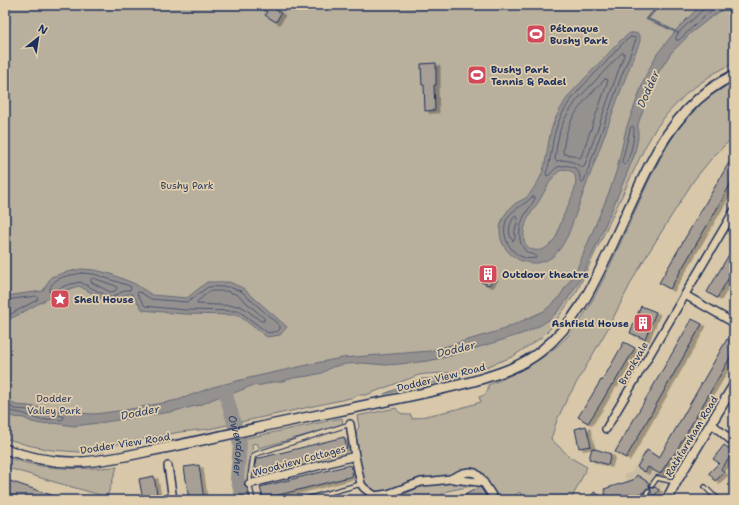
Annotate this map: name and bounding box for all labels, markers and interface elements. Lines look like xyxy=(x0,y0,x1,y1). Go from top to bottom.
north arrow xyxy=(18,18,58,58)
text: N xyxy=(35,21,51,39)
place label: Pétanque Bushy Park xyxy=(550,22,608,47)
sports icon: Pétanque Bushy Park xyxy=(525,23,547,45)
place label: Bushy Park Tennis & Padel xyxy=(491,63,567,88)
sports icon: Bushy Park Tennis & Padel xyxy=(466,64,488,86)
water label: Dodder xyxy=(634,68,664,110)
park label: Bushy Park xyxy=(161,179,214,192)
building icon: Outdoor theatre xyxy=(477,263,499,285)
place label: Outdoor theatre xyxy=(502,268,589,281)
place icon: Shell House xyxy=(49,288,71,310)
place label: Shell House xyxy=(74,293,134,306)
building icon: Ashfield House xyxy=(632,312,654,334)
place label: Ashfield House xyxy=(551,317,629,330)
water label: Dodder xyxy=(435,337,478,362)
street label: Brookvale xyxy=(616,339,651,387)
street label: Dodder View Road xyxy=(395,360,487,395)
park label: Dodder Valley Park xyxy=(27,392,81,417)
street label: Rathfarnham Road xyxy=(662,393,721,479)
water label: Dodder xyxy=(119,401,162,424)
water label: Owendoher xyxy=(224,413,247,477)
street label: Dodder View Road xyxy=(79,430,172,457)
street label: Woodview Cottages xyxy=(251,442,347,479)

